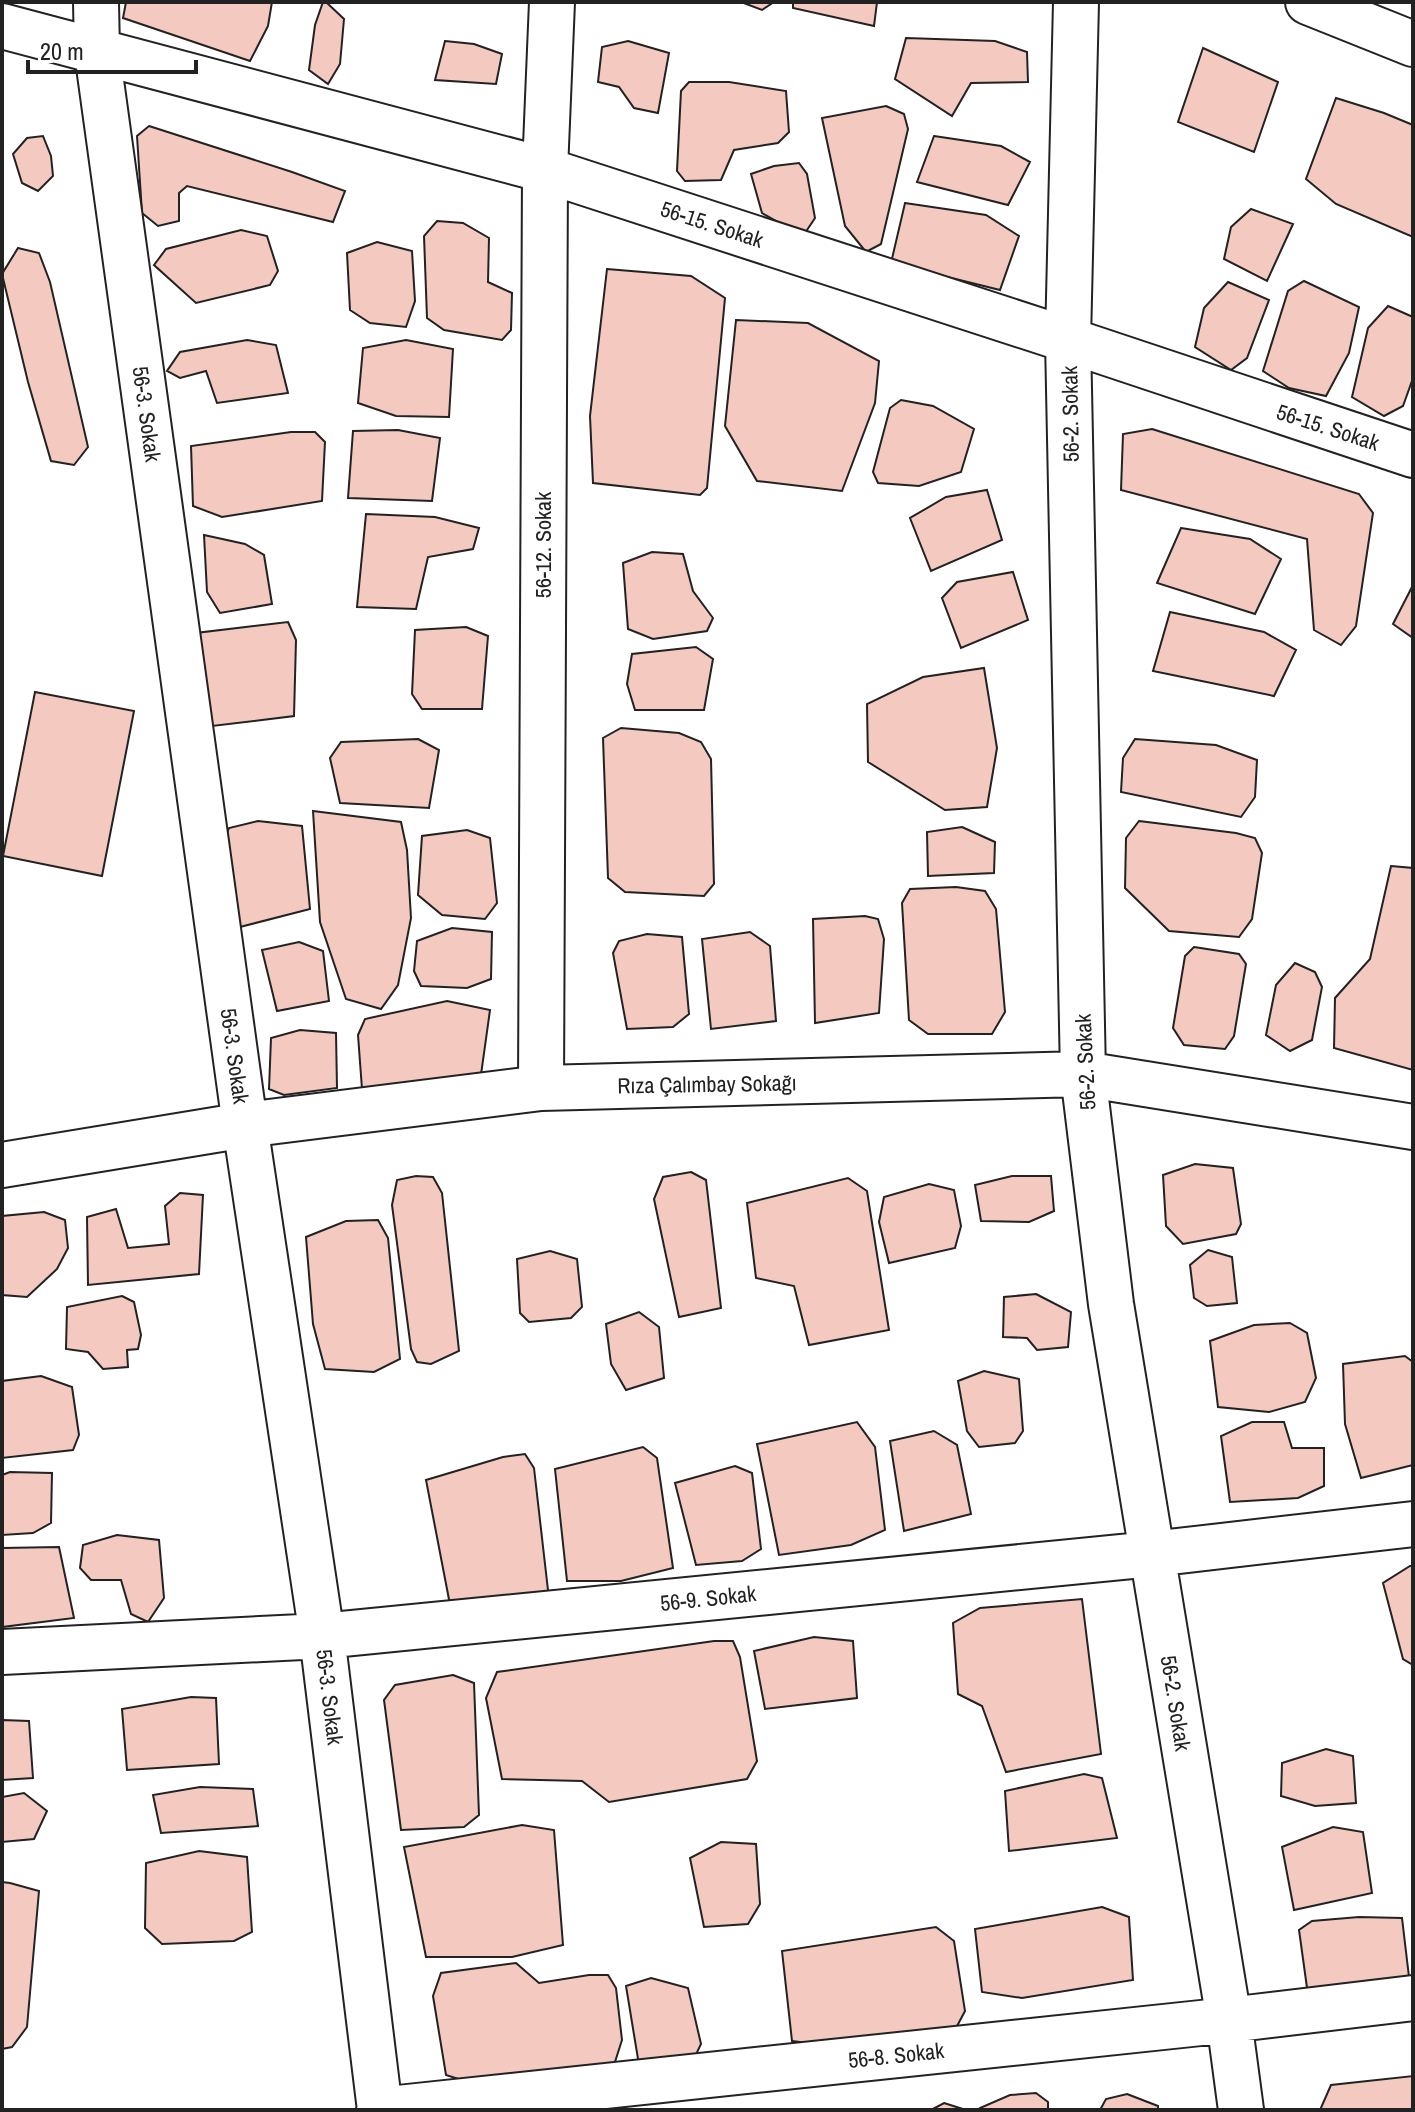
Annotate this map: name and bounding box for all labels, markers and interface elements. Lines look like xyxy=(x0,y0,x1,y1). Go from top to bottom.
scale bar xyxy=(28,24,196,74)
text: 20 m xyxy=(40,35,84,67)
street label: 56-15. Sokak xyxy=(657,193,768,255)
street label: 56-3. Sokak xyxy=(125,364,169,465)
street label: 56-2. Sokak xyxy=(1054,365,1086,462)
street label: 56-15. Sokak xyxy=(1273,396,1384,458)
street label: 56-12. Sokak xyxy=(528,491,558,598)
street label: 56-3. Sokak xyxy=(213,1006,257,1107)
street label: 56-2. Sokak xyxy=(1067,1012,1102,1111)
street label: Rıza Çalımbay Sokağı xyxy=(617,1067,797,1101)
street label: 56-9. Sokak xyxy=(659,1578,758,1618)
street label: 56-3. Sokak xyxy=(309,1647,351,1748)
street label: 56-2. Sokak xyxy=(1154,1653,1198,1754)
street label: 56-8. Sokak xyxy=(847,2035,946,2075)

